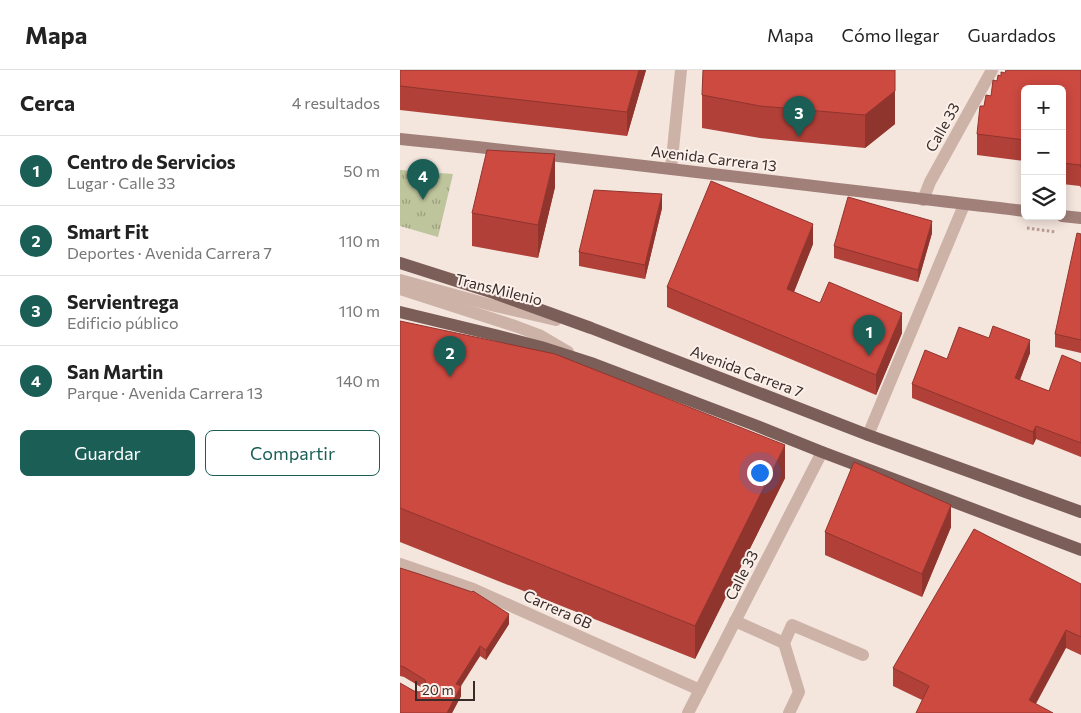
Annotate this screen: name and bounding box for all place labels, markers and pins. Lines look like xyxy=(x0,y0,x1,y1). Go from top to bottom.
pin: 3 xyxy=(783,96,815,137)
pin: 4 xyxy=(407,159,439,200)
pin: 1 xyxy=(853,315,885,356)
pin: 2 xyxy=(434,336,466,377)

